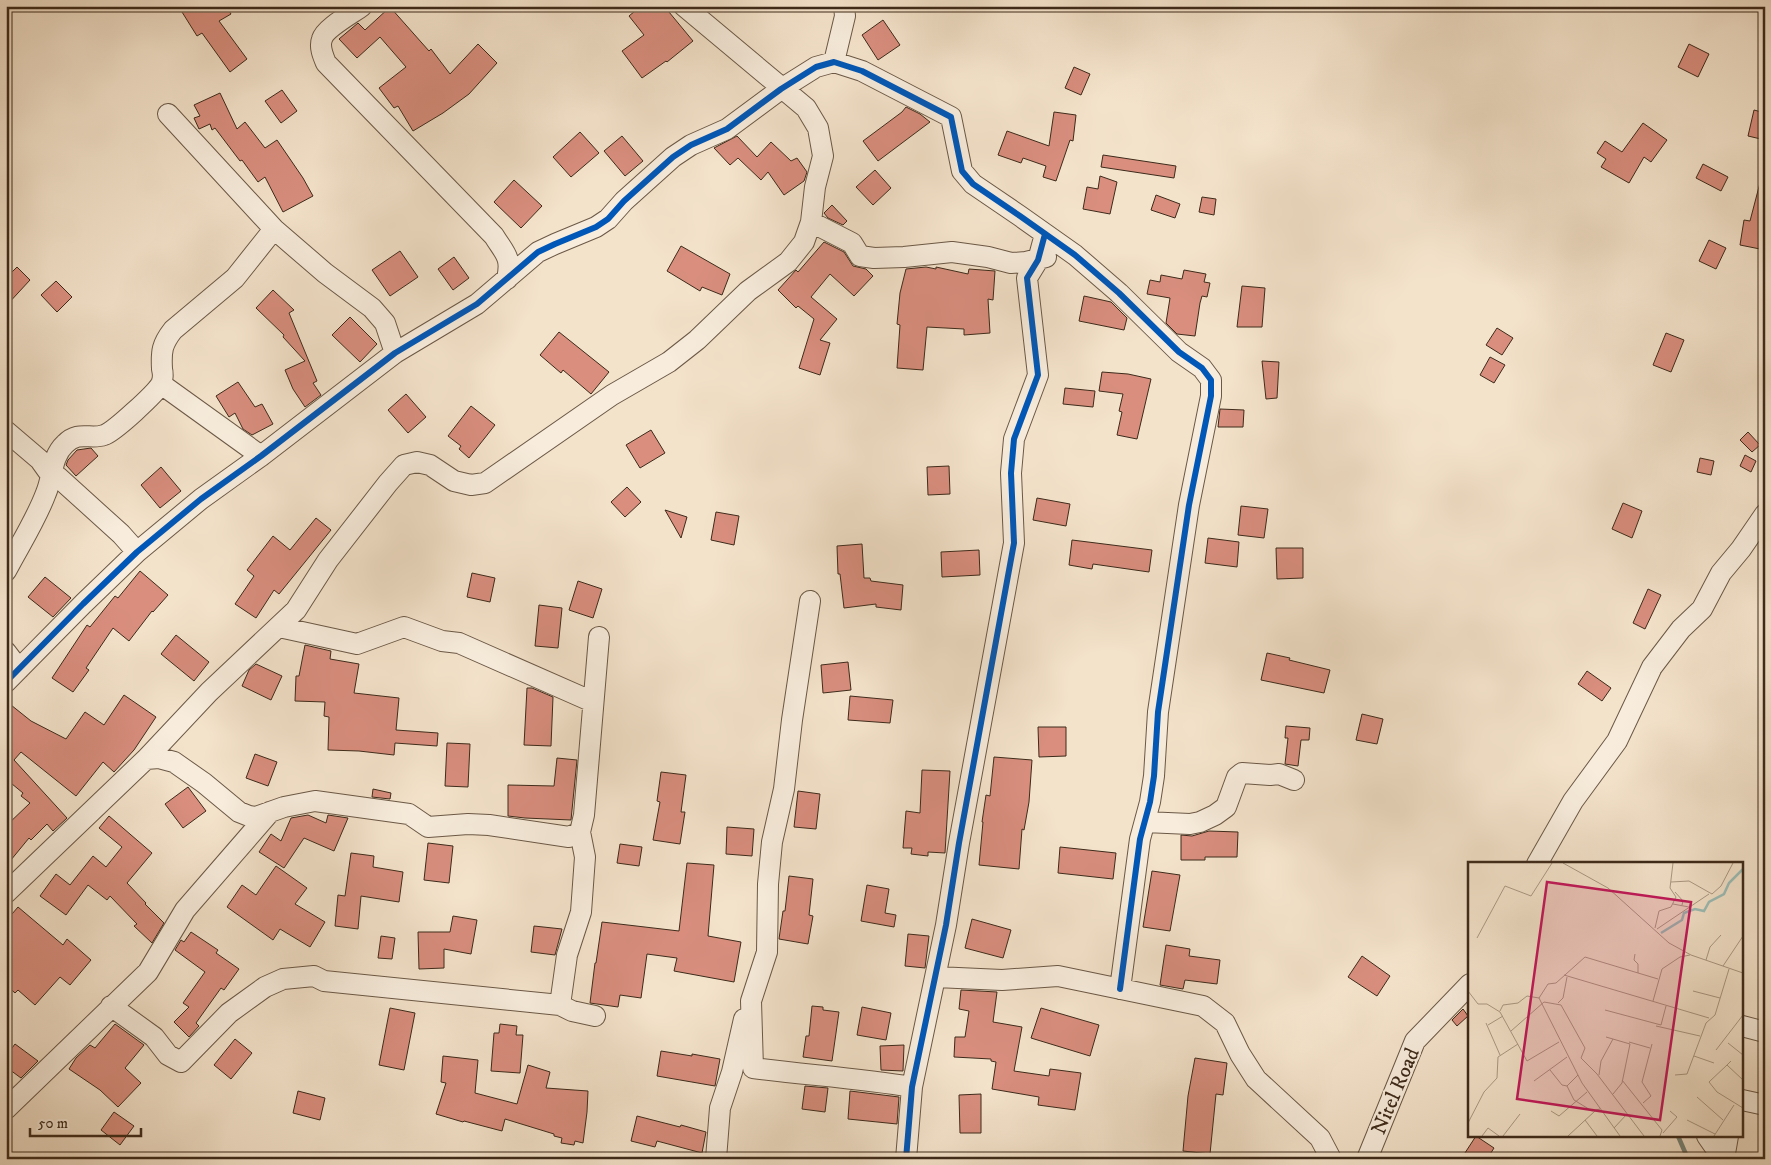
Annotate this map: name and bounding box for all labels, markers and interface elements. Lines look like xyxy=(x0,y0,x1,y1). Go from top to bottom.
inset map xyxy=(1468,862,1744,1138)
street label: Nitel Road xyxy=(1366,1044,1426,1139)
scale bar xyxy=(30,1105,141,1137)
text: 50 m xyxy=(38,1114,68,1133)

